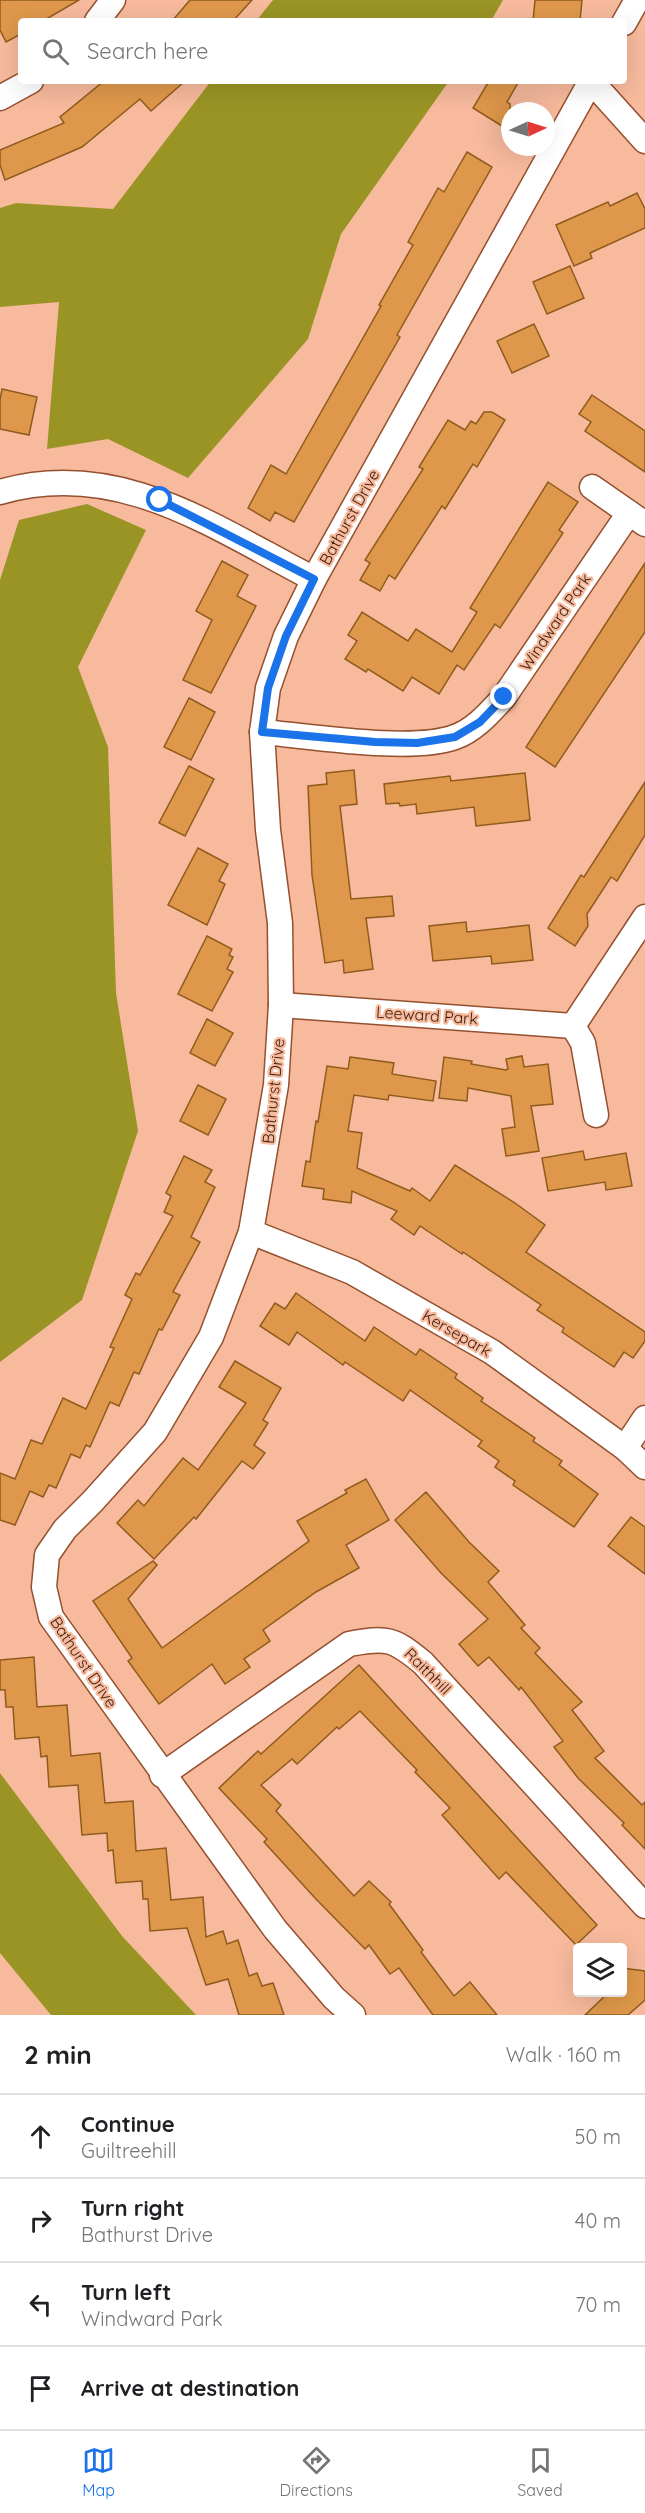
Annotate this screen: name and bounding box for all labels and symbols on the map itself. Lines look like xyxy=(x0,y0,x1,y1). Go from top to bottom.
north arrow xyxy=(501,102,555,156)
street label: Bathurst Drive xyxy=(315,466,383,568)
route start xyxy=(146,486,172,512)
street label: Windward Park xyxy=(515,569,595,675)
route end xyxy=(490,683,516,709)
street label: Leeward Park xyxy=(375,1001,479,1029)
street label: Bathurst Drive xyxy=(258,1037,288,1145)
street label: Kersepark xyxy=(419,1305,495,1361)
street label: Bathurst Drive xyxy=(46,1613,122,1711)
street label: Raithhill xyxy=(400,1643,456,1699)

